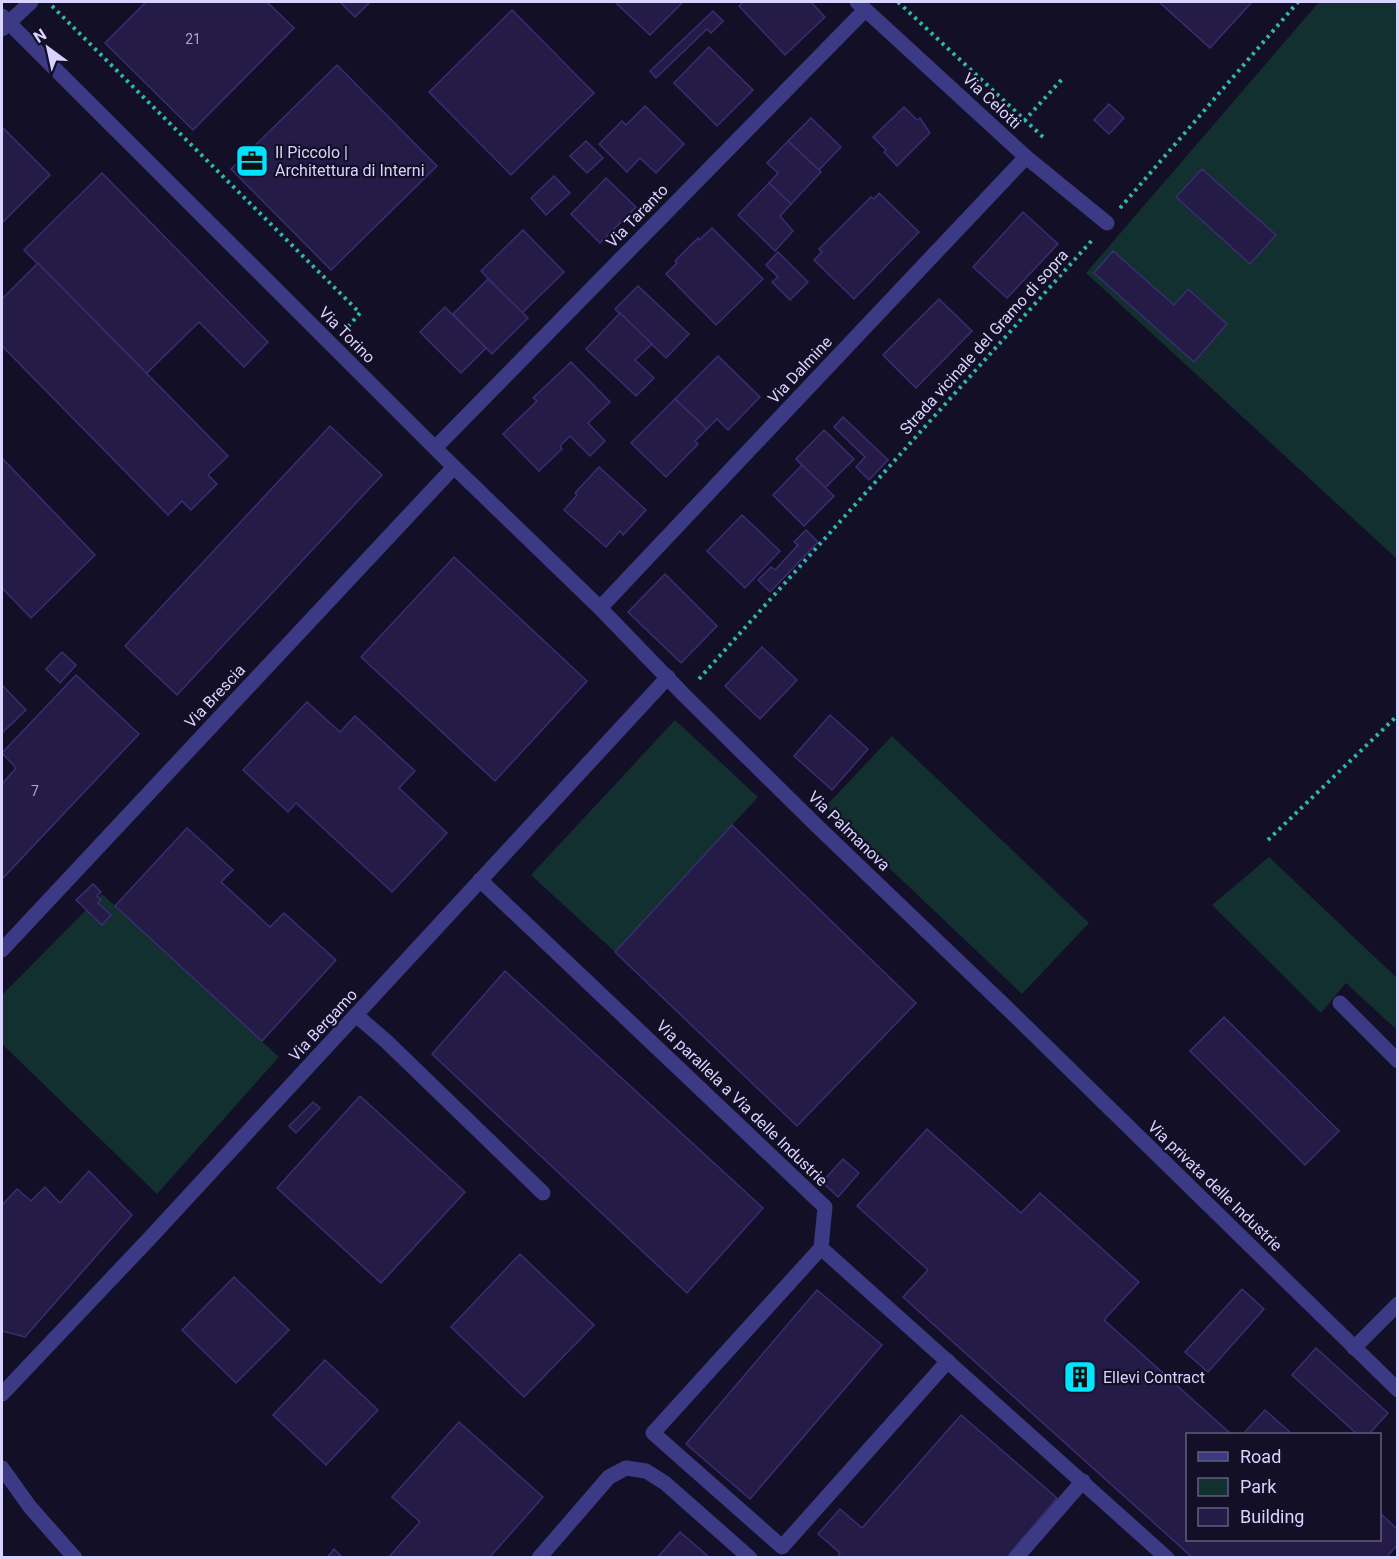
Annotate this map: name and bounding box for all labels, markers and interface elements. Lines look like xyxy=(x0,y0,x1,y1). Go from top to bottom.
north arrow xyxy=(18,18,78,78)
text: N xyxy=(30,25,50,47)
house number: 21 xyxy=(185,31,201,47)
street label: Via Celotti xyxy=(959,69,1025,133)
office icon: Il Piccolo | Architettura di Interni xyxy=(234,143,270,179)
place label: Il Piccolo | Architettura di Interni xyxy=(275,143,425,180)
street label: Via Taranto xyxy=(602,180,672,252)
street label: Strada vicinale del Gramo di sopra xyxy=(896,246,1072,438)
street label: Via Torino xyxy=(315,303,379,367)
street label: Via Dalmine xyxy=(764,332,836,408)
street label: Via Brescia xyxy=(181,660,249,732)
house number: 7 xyxy=(31,783,39,799)
street label: Via Palmanova xyxy=(804,787,894,875)
street label: Via Bergamo xyxy=(285,985,361,1065)
street label: Via parallela a Via delle Industrie xyxy=(652,1016,832,1190)
street label: Via privata delle Industrie xyxy=(1144,1117,1286,1255)
building icon: Ellevi Contract xyxy=(1062,1359,1098,1395)
place label: Ellevi Contract xyxy=(1103,1368,1205,1387)
legend xyxy=(1186,1433,1381,1541)
text: Road xyxy=(1240,1446,1281,1467)
text: Park xyxy=(1240,1476,1277,1497)
text: Building xyxy=(1240,1506,1304,1527)

